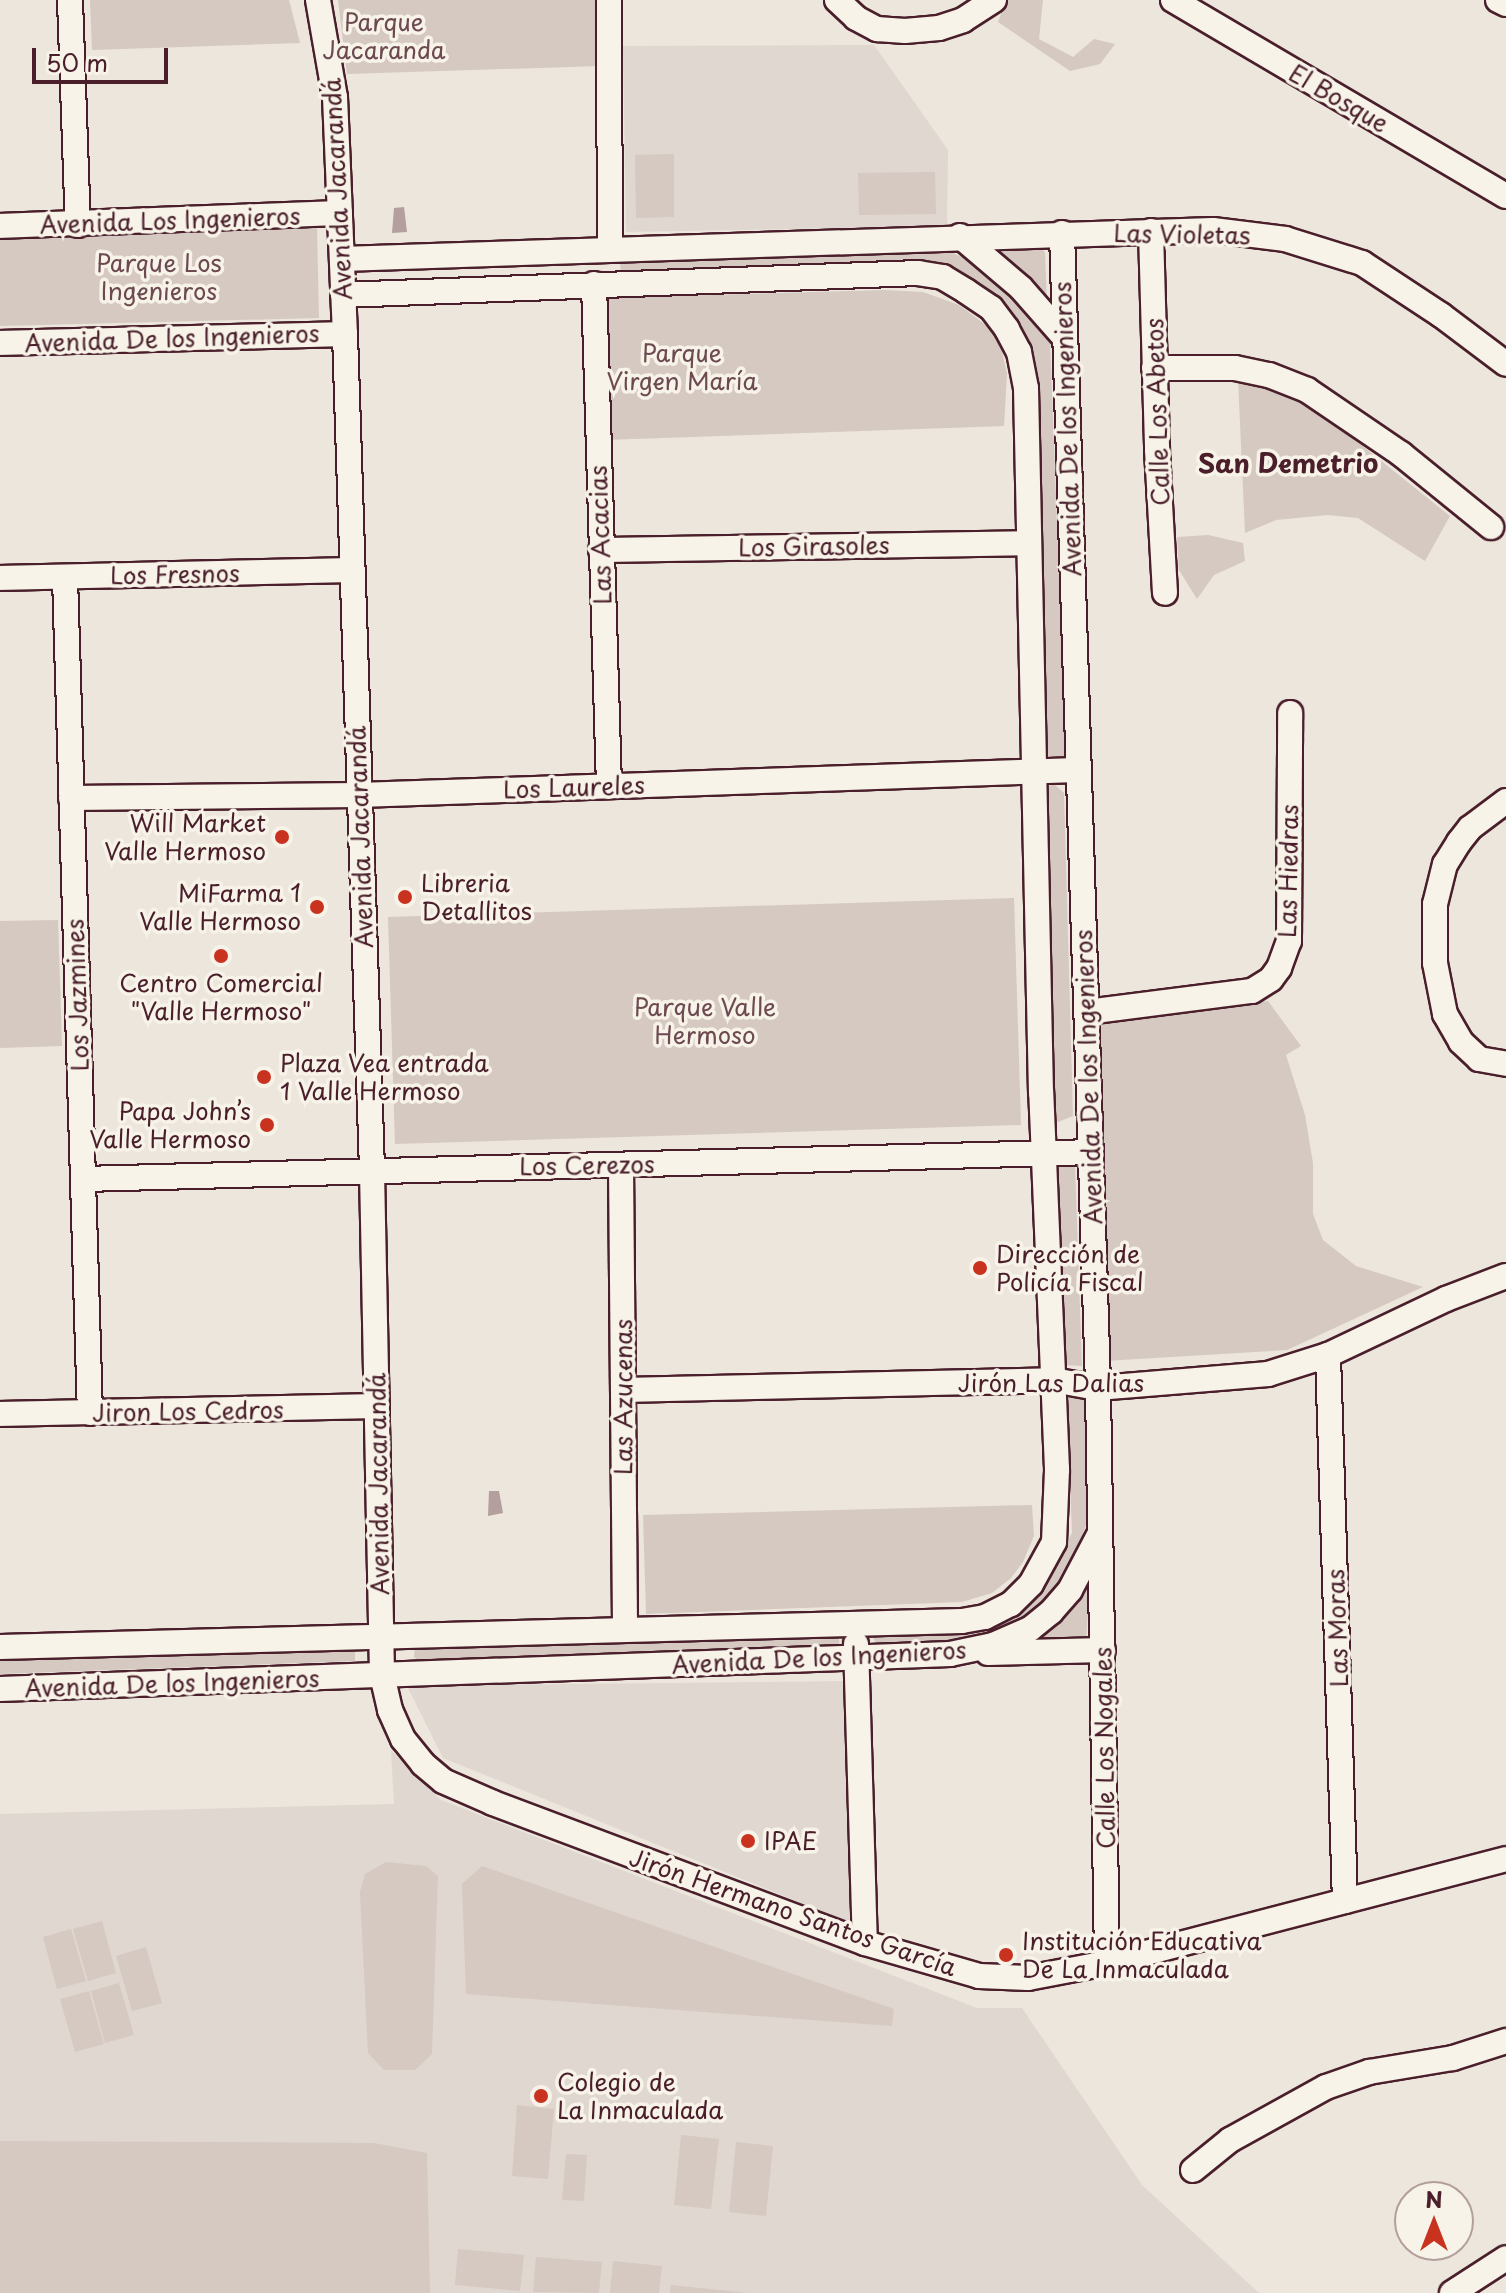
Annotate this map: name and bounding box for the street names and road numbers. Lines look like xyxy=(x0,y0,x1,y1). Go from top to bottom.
street label: El Bosque xyxy=(1284,58,1394,138)
street label: Avenida Jacarandá xyxy=(317,77,357,301)
street label: Avenida Los Ingenieros xyxy=(39,201,301,239)
street label: Las Violetas xyxy=(1113,218,1251,250)
street label: Avenida De los Ingenieros xyxy=(1047,282,1087,576)
street label: Calle Los Abetos xyxy=(1139,316,1175,508)
street label: Avenida De los Ingenieros xyxy=(25,318,319,358)
street label: Las Acacias xyxy=(583,465,617,605)
street label: Los Girasoles xyxy=(737,530,891,562)
street label: Los Fresnos xyxy=(109,558,241,590)
street label: Avenida Jacarandá xyxy=(342,725,378,949)
street label: Los Laureles xyxy=(503,770,645,804)
street label: Las Hiedras xyxy=(1272,803,1304,939)
street label: Los Jazmines xyxy=(60,917,94,1073)
street label: Avenida De los Ingenieros xyxy=(1068,930,1108,1224)
street label: Los Cerezos xyxy=(519,1149,655,1181)
street label: Las Azucenas xyxy=(609,1320,637,1474)
street label: Jirón Las Dalias xyxy=(958,1369,1144,1397)
street label: Avenida Jacarandá xyxy=(362,1373,394,1595)
street label: Jiron Los Cedros xyxy=(92,1395,284,1427)
street label: Las Moras xyxy=(1321,1568,1353,1688)
street label: Avenida De los Ingenieros xyxy=(671,1635,967,1679)
street label: Calle Los Nogales xyxy=(1088,1645,1120,1851)
street label: Avenida De los Ingenieros xyxy=(25,1663,319,1703)
street label: Jirón Hermano Santos García xyxy=(625,1842,961,1982)

